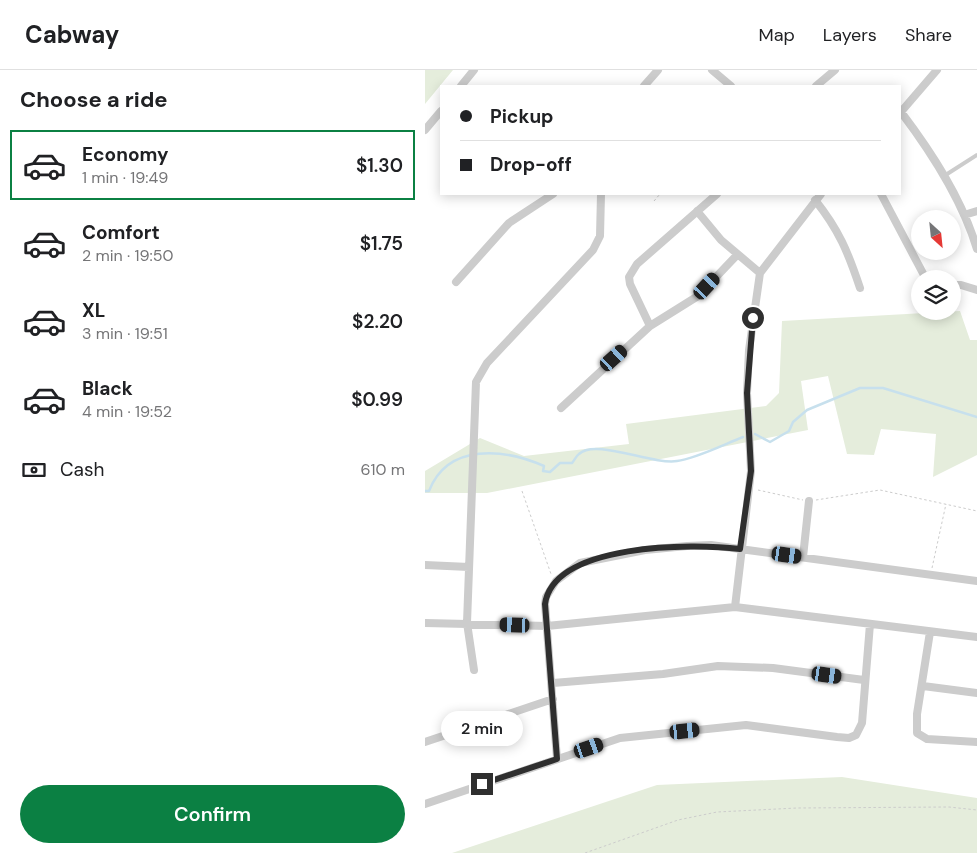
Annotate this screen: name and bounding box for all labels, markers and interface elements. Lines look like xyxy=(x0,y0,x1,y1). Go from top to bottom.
text: Cabway xyxy=(25,19,119,50)
text: Map xyxy=(759,23,795,47)
text: Layers xyxy=(823,23,877,47)
text: Share xyxy=(905,23,952,47)
text: Choose a ride xyxy=(20,85,168,114)
text: Pickup xyxy=(490,104,554,129)
text: Economy xyxy=(82,142,169,167)
icon: car xyxy=(22,143,67,188)
text: Drop-off xyxy=(490,152,572,177)
text: $1.30 xyxy=(356,153,403,178)
text: 1 min · 19:49 xyxy=(82,167,168,188)
north arrow xyxy=(911,210,961,260)
map controls xyxy=(911,210,961,320)
text: Comfort xyxy=(82,220,160,245)
icon: car xyxy=(22,221,67,266)
text: $1.75 xyxy=(360,231,403,256)
text: 2 min · 19:50 xyxy=(82,245,173,266)
car xyxy=(691,270,722,302)
button: layers xyxy=(911,270,961,320)
text: XL xyxy=(82,298,105,323)
icon: car xyxy=(22,299,67,344)
route start xyxy=(742,307,764,329)
text: $2.20 xyxy=(352,309,403,334)
text: 3 min · 19:51 xyxy=(82,323,168,344)
car xyxy=(597,342,630,374)
text: Black xyxy=(82,376,133,401)
icon: car xyxy=(22,377,67,422)
text: $0.99 xyxy=(351,387,403,412)
text: 4 min · 19:52 xyxy=(82,401,172,422)
icon: cash xyxy=(20,456,48,484)
text: Cash xyxy=(60,457,104,482)
text: 610 m xyxy=(361,459,405,480)
car xyxy=(771,545,802,565)
car xyxy=(499,617,530,633)
car xyxy=(811,665,842,685)
callout: 2 min xyxy=(441,712,523,746)
text: 2 min xyxy=(461,718,503,739)
car xyxy=(669,722,700,740)
car xyxy=(572,736,605,760)
route end xyxy=(471,773,493,795)
button: Confirm xyxy=(20,785,405,843)

